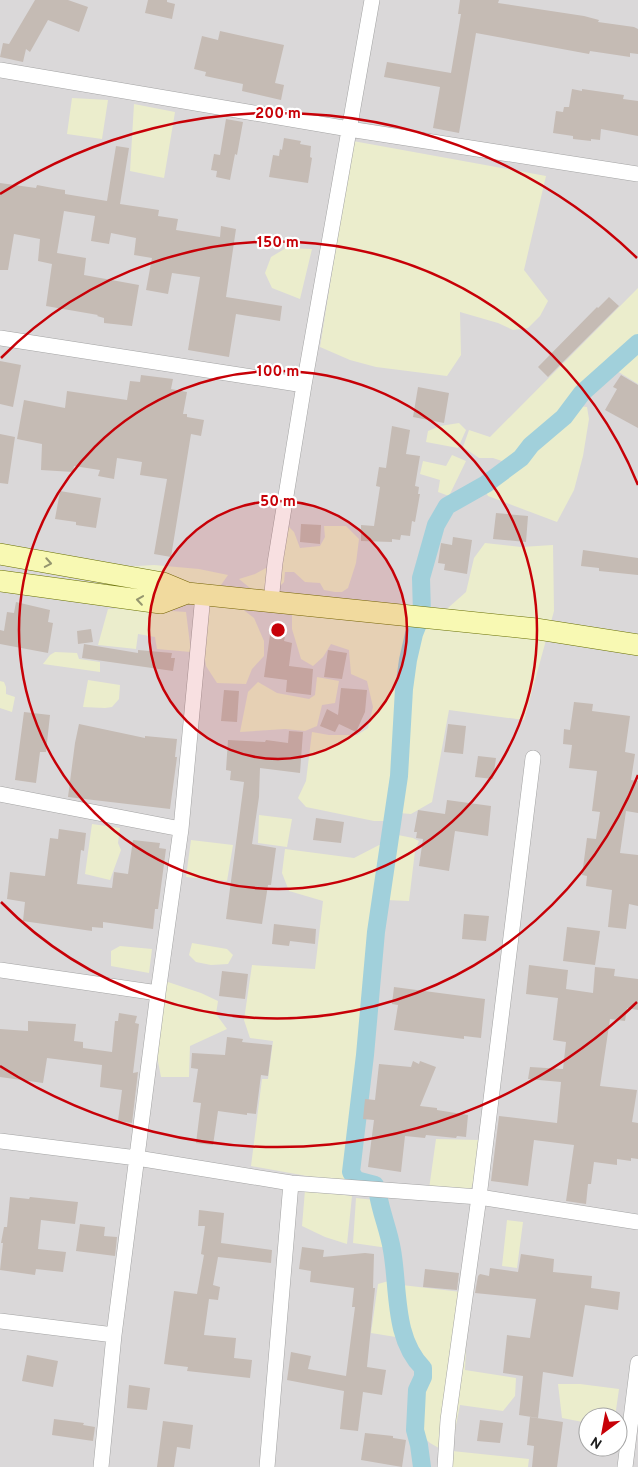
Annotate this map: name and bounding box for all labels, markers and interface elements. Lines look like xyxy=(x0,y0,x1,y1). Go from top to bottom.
text: 200 m xyxy=(255,105,301,124)
text: 150 m xyxy=(257,234,299,253)
text: 100 m xyxy=(257,363,299,382)
text: 50 m xyxy=(260,493,296,512)
one-way arrow xyxy=(44,557,52,567)
one-way arrow xyxy=(135,595,143,606)
centre of rings xyxy=(269,621,287,639)
north arrow xyxy=(578,1407,628,1457)
text: N xyxy=(588,1432,606,1452)

